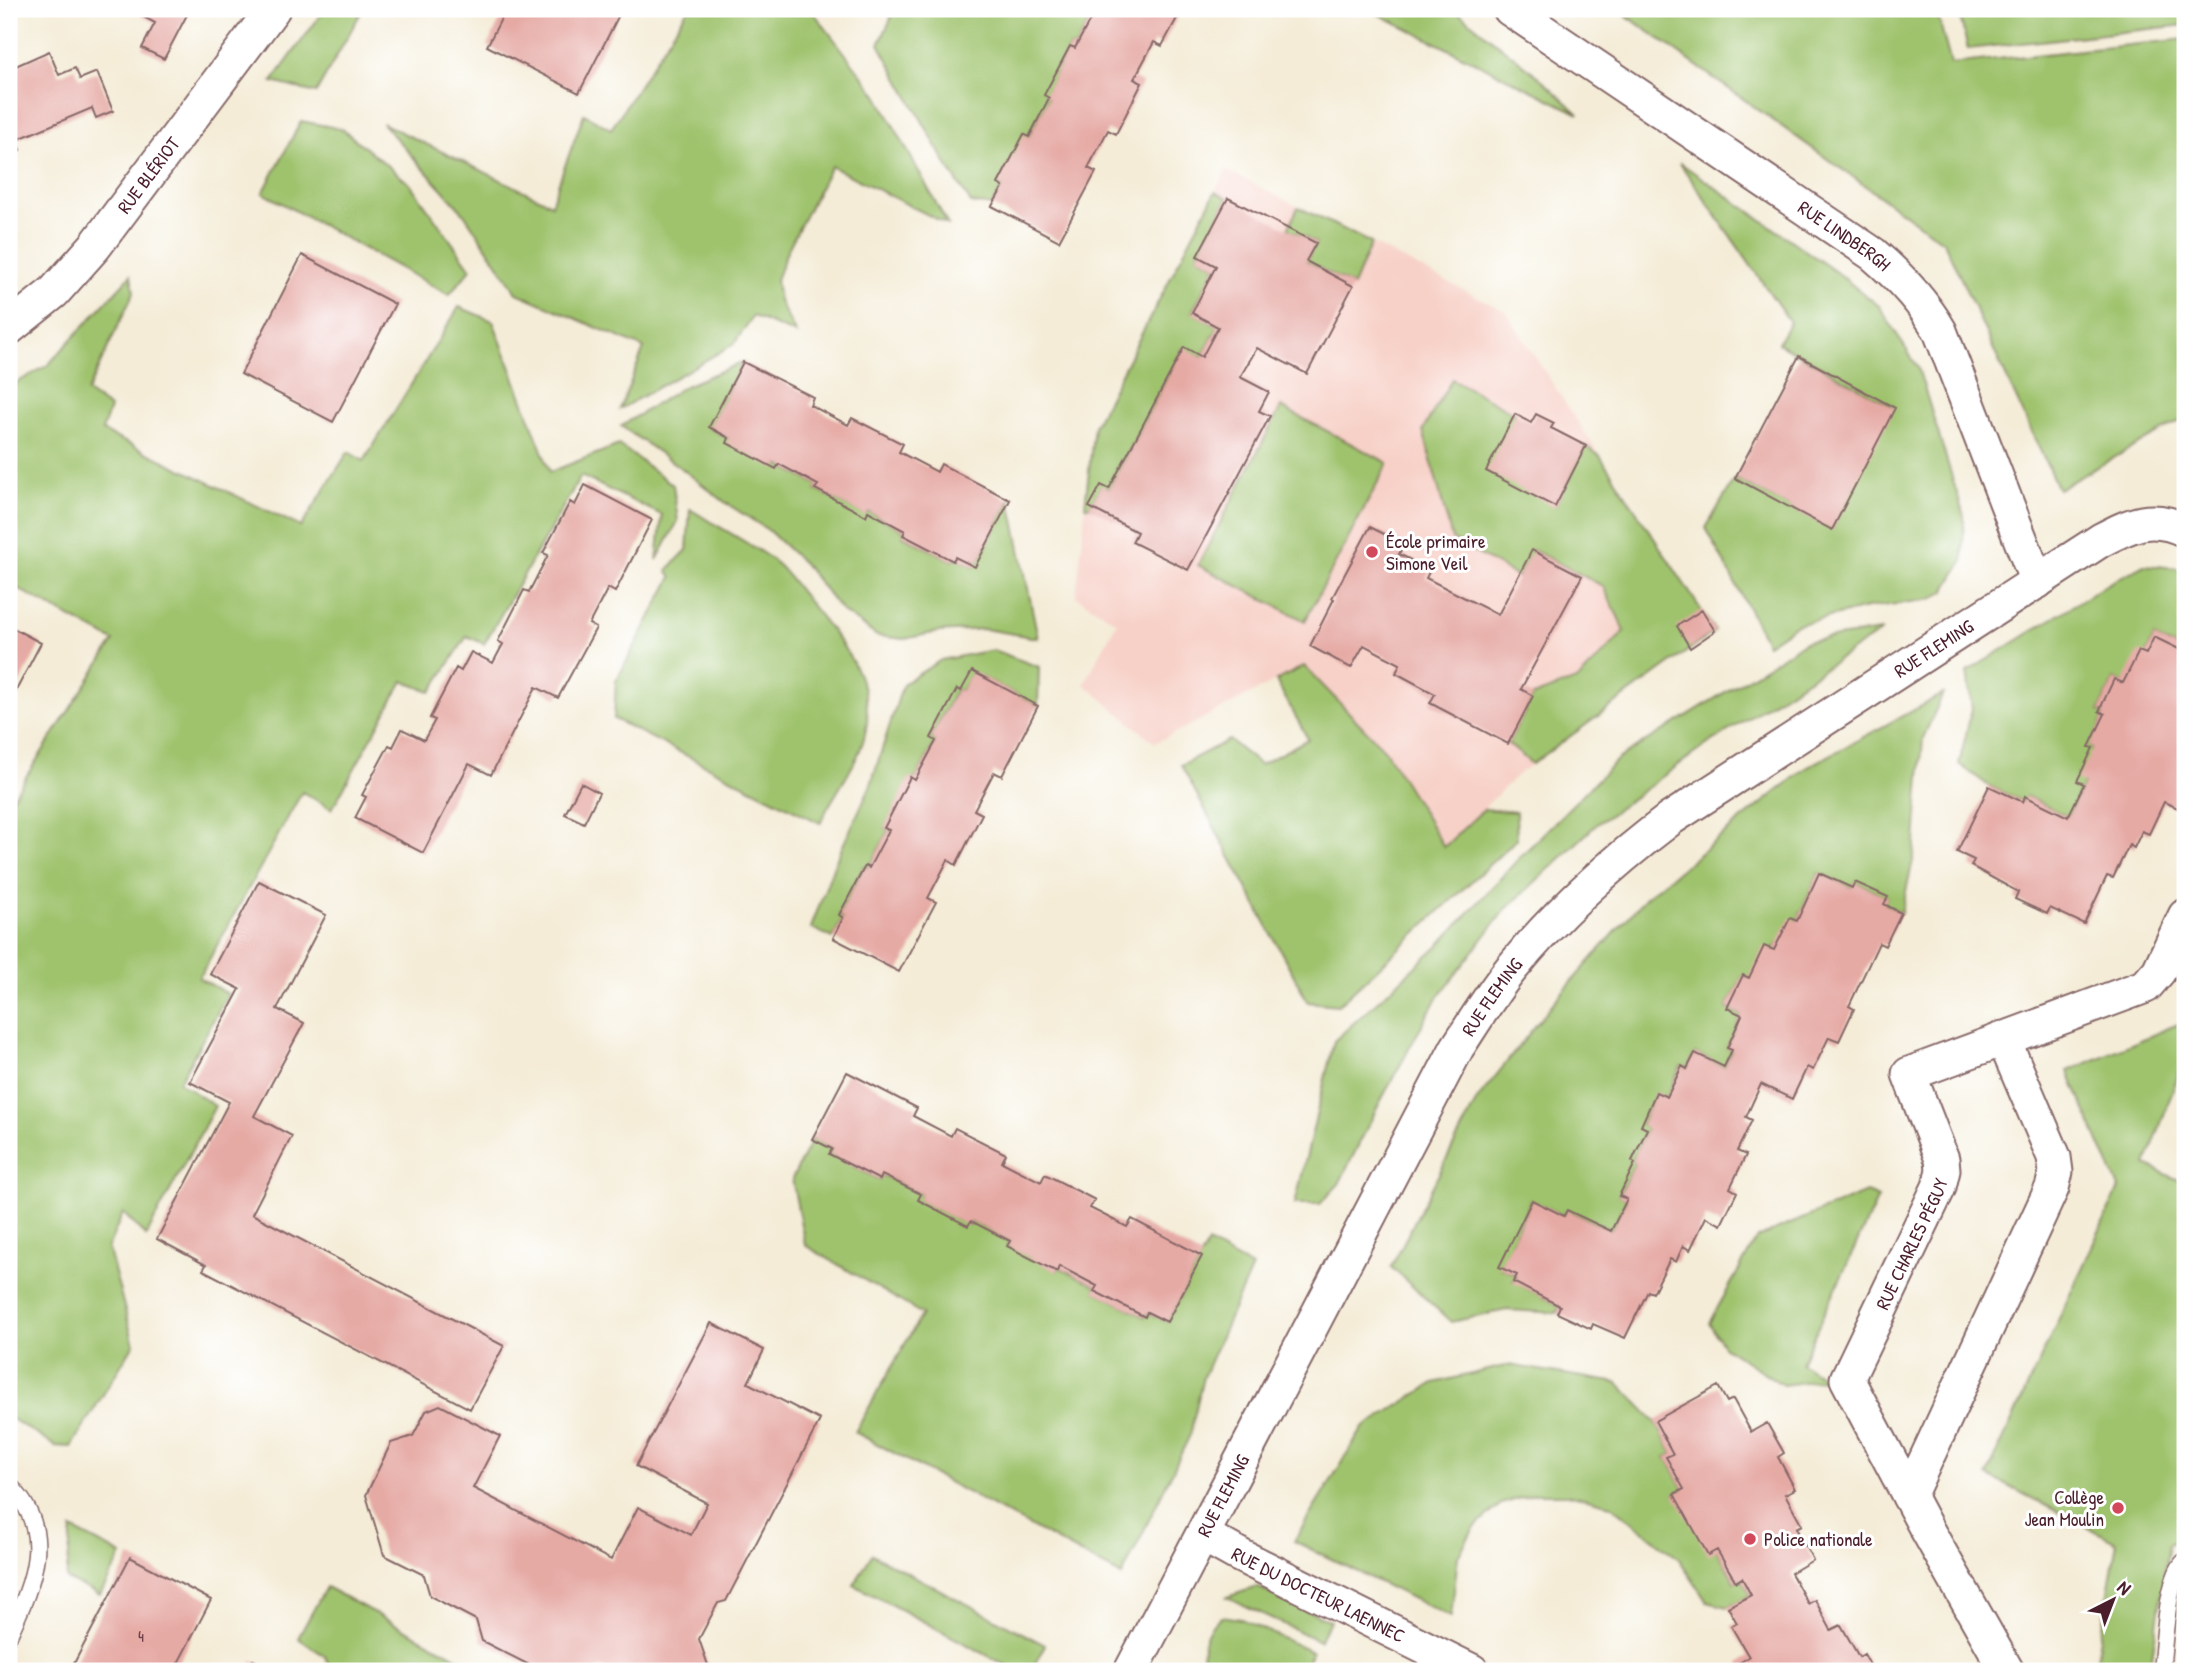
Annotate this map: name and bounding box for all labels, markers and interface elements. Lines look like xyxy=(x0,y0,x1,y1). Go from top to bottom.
street label: RUE BLÉRIOT xyxy=(111,131,186,219)
street label: RUE LINDBERGH xyxy=(1793,194,1897,277)
place label: École primaire Simone Veil xyxy=(1386,528,1486,576)
marker: École primaire Simone Veil xyxy=(1364,544,1380,560)
street label: RUE FLEMING xyxy=(1889,613,1978,684)
street label: RUE FLEMING xyxy=(1455,952,1528,1041)
street label: RUE CHARLES PÉGUY xyxy=(1869,1175,1954,1314)
street label: RUE FLEMING xyxy=(1191,1450,1255,1541)
place label: Collège Jean Moulin xyxy=(2025,1484,2104,1532)
marker: Collège Jean Moulin xyxy=(2110,1500,2126,1516)
place label: Police nationale xyxy=(1764,1526,1873,1552)
marker: Police nationale xyxy=(1742,1531,1758,1547)
street label: RUE DU DOCTEUR LAENNEC xyxy=(1227,1541,1410,1649)
north arrow xyxy=(2078,1564,2148,1634)
text: N xyxy=(2112,1574,2137,1600)
house number: 4 xyxy=(138,1625,144,1647)

